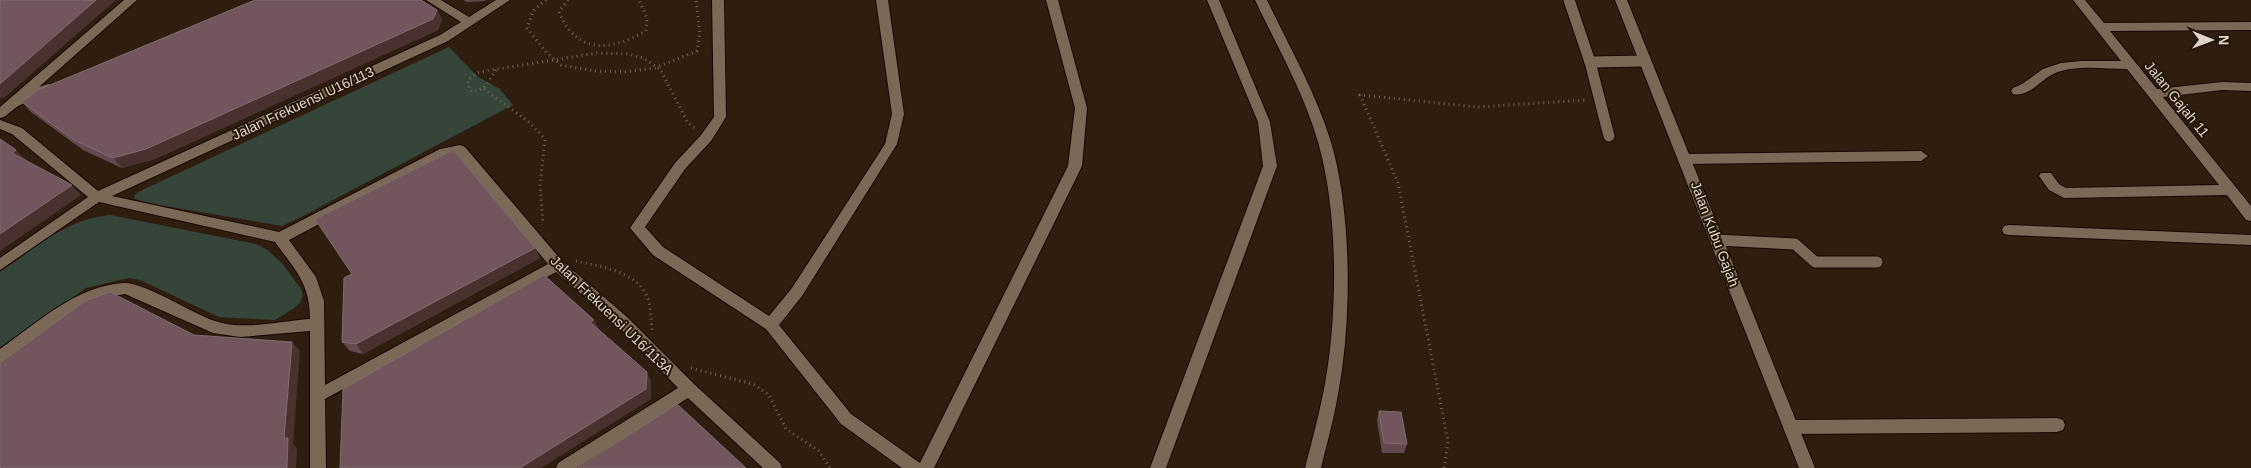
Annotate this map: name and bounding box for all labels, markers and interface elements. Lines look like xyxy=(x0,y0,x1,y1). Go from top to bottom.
north arrow xyxy=(2186,15,2236,65)
text: N xyxy=(2216,35,2232,45)
street label: Jalan Gajah 11 xyxy=(2141,58,2213,140)
street label: Jalan Frekuensi U16/113 xyxy=(230,63,377,143)
street label: Jalan Kubu Gajah xyxy=(1688,179,1742,289)
street label: Jalan Frekuensi U16/113A xyxy=(547,252,677,378)

